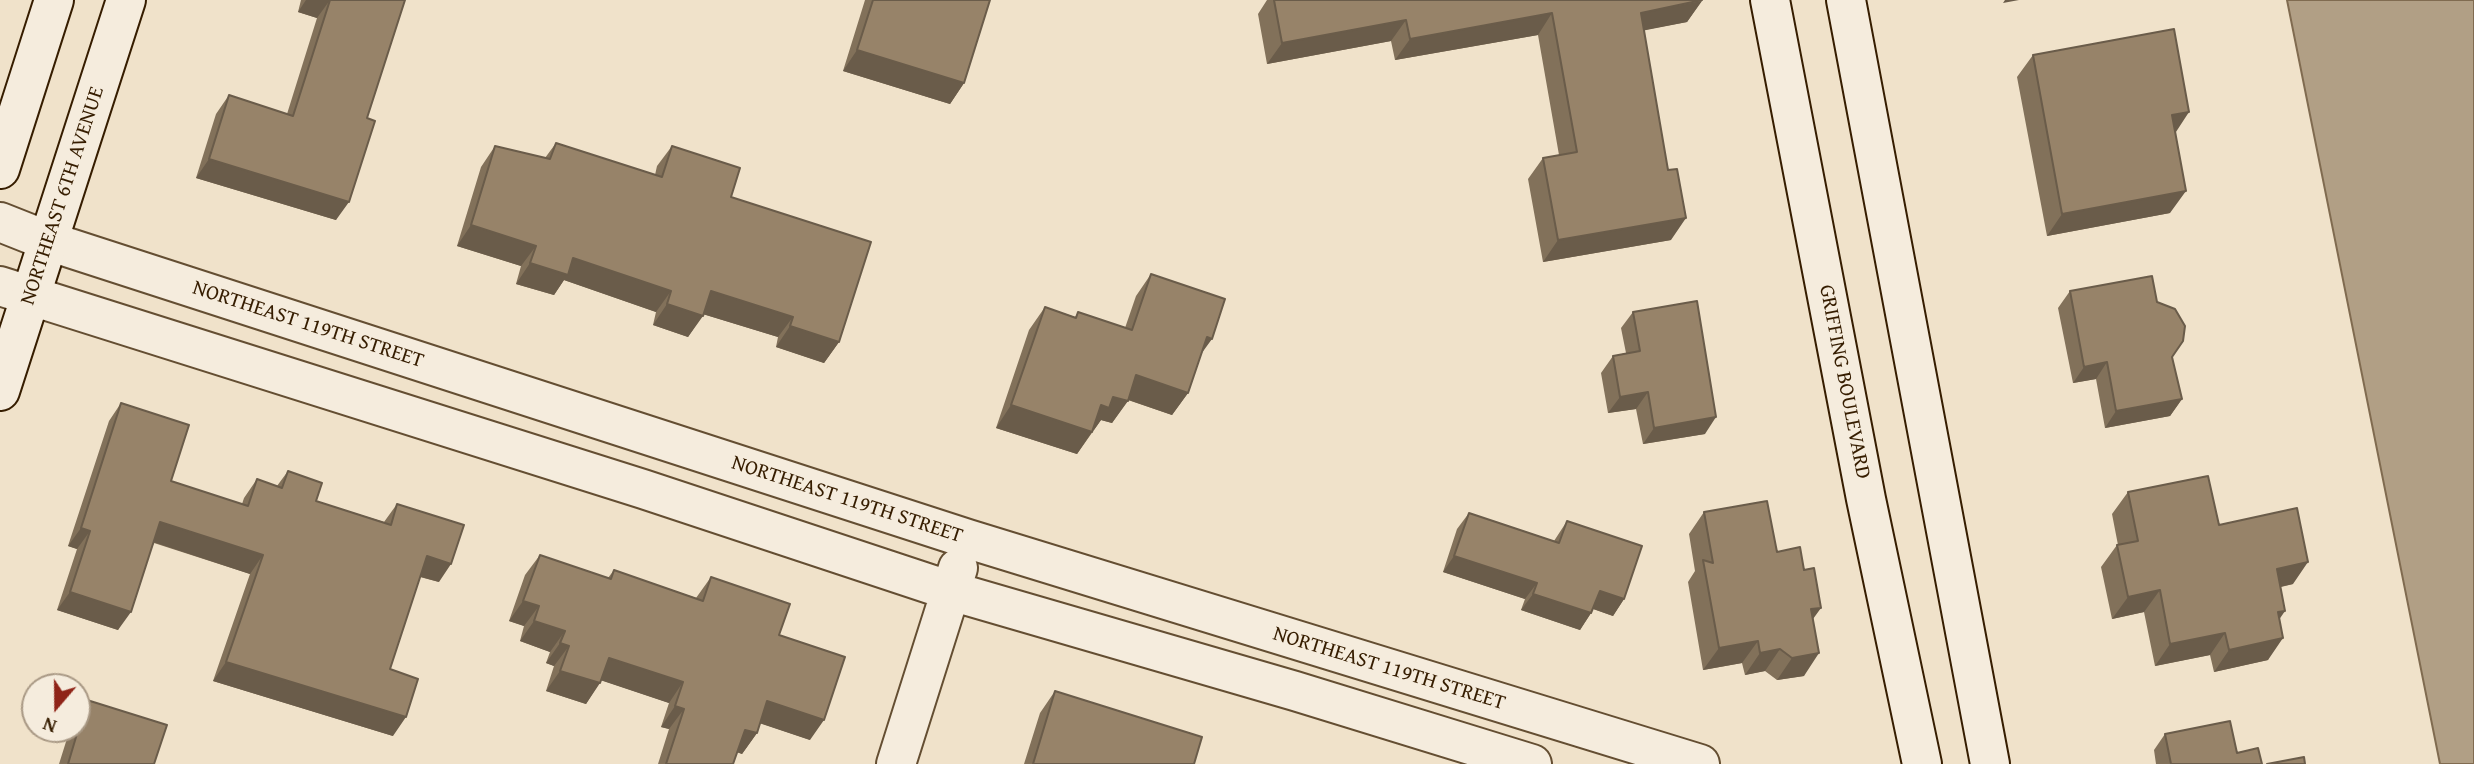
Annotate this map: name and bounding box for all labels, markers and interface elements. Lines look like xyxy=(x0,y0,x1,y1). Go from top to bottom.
street label: NORTHEAST 6TH AVENUE xyxy=(16,84,110,308)
street label: NORTHEAST 119TH STREET xyxy=(189,276,427,374)
street label: GRIFFING BOULEVARD xyxy=(1813,283,1875,481)
street label: NORTHEAST 119TH STREET xyxy=(728,451,966,549)
street label: NORTHEAST 119TH STREET xyxy=(1270,622,1508,716)
north arrow xyxy=(21,673,91,743)
text: N xyxy=(39,711,60,741)

